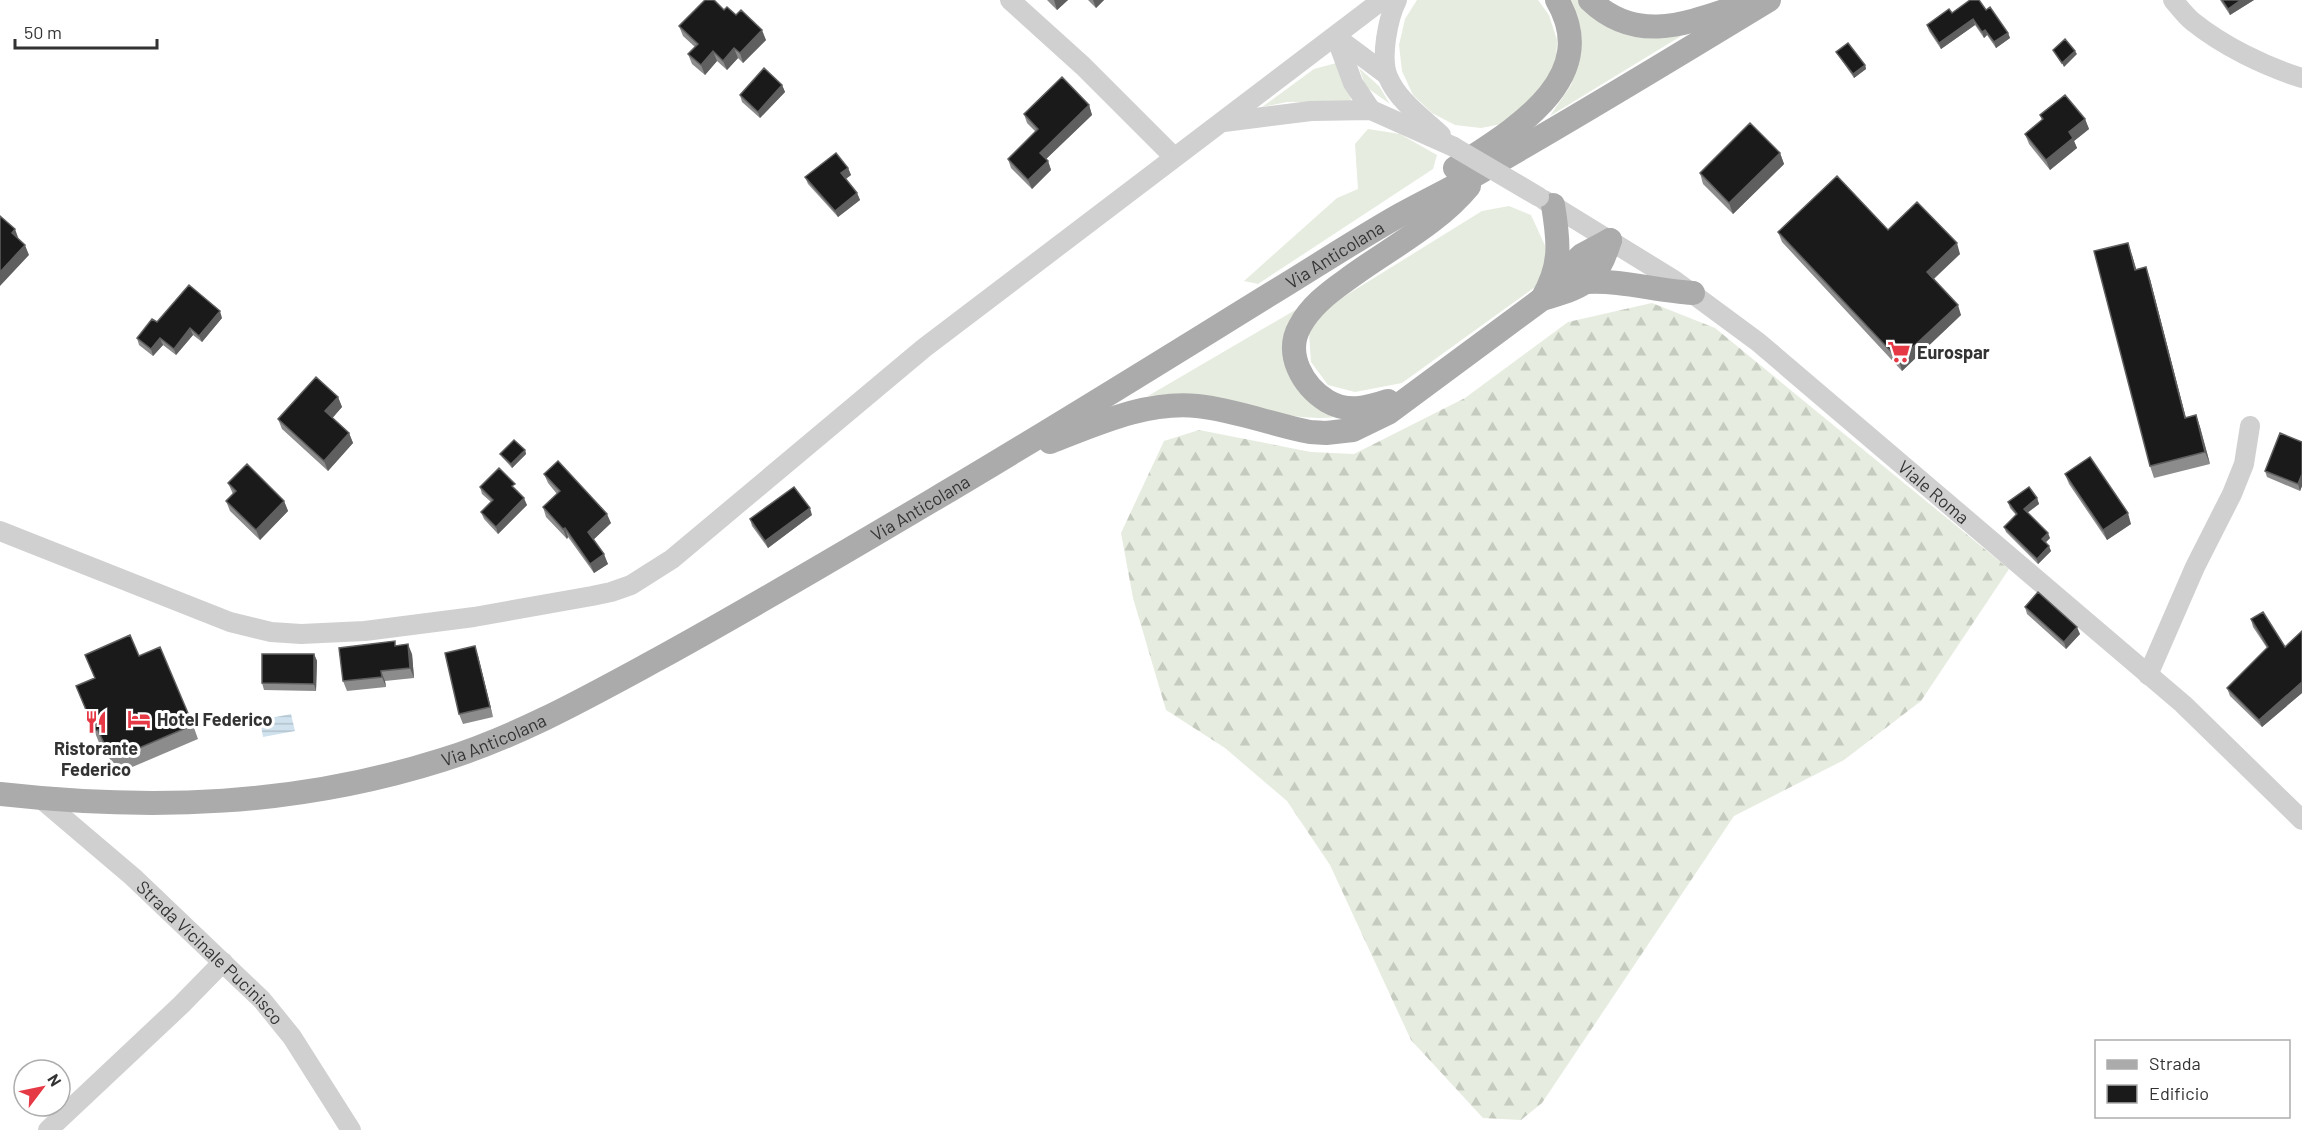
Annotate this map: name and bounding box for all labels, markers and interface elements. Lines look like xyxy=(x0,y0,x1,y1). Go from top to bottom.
scale bar xyxy=(15,12,158,50)
text: 50 m xyxy=(24,21,62,43)
street label: Via Anticolana xyxy=(1282,216,1388,293)
supermarket icon: Eurospar xyxy=(1886,339,1912,365)
place label: Eurospar xyxy=(1917,341,1990,363)
street label: Viale Roma xyxy=(1894,455,1974,528)
street label: Via Anticolana xyxy=(867,470,973,546)
hotel icon: Hotel Federico xyxy=(126,706,152,732)
place label: Hotel Federico xyxy=(157,708,273,730)
restaurant icon: Ristorante Federico xyxy=(83,709,109,735)
street label: Via Anticolana xyxy=(438,709,550,771)
place label: Ristorante Federico xyxy=(54,737,138,780)
street label: Strada Vicinale Pucinisco xyxy=(132,875,288,1029)
legend xyxy=(2095,1040,2290,1118)
text: Strada xyxy=(2149,1052,2201,1074)
north arrow xyxy=(12,1058,72,1118)
text: N xyxy=(44,1070,66,1089)
text: Edificio xyxy=(2149,1082,2209,1104)

